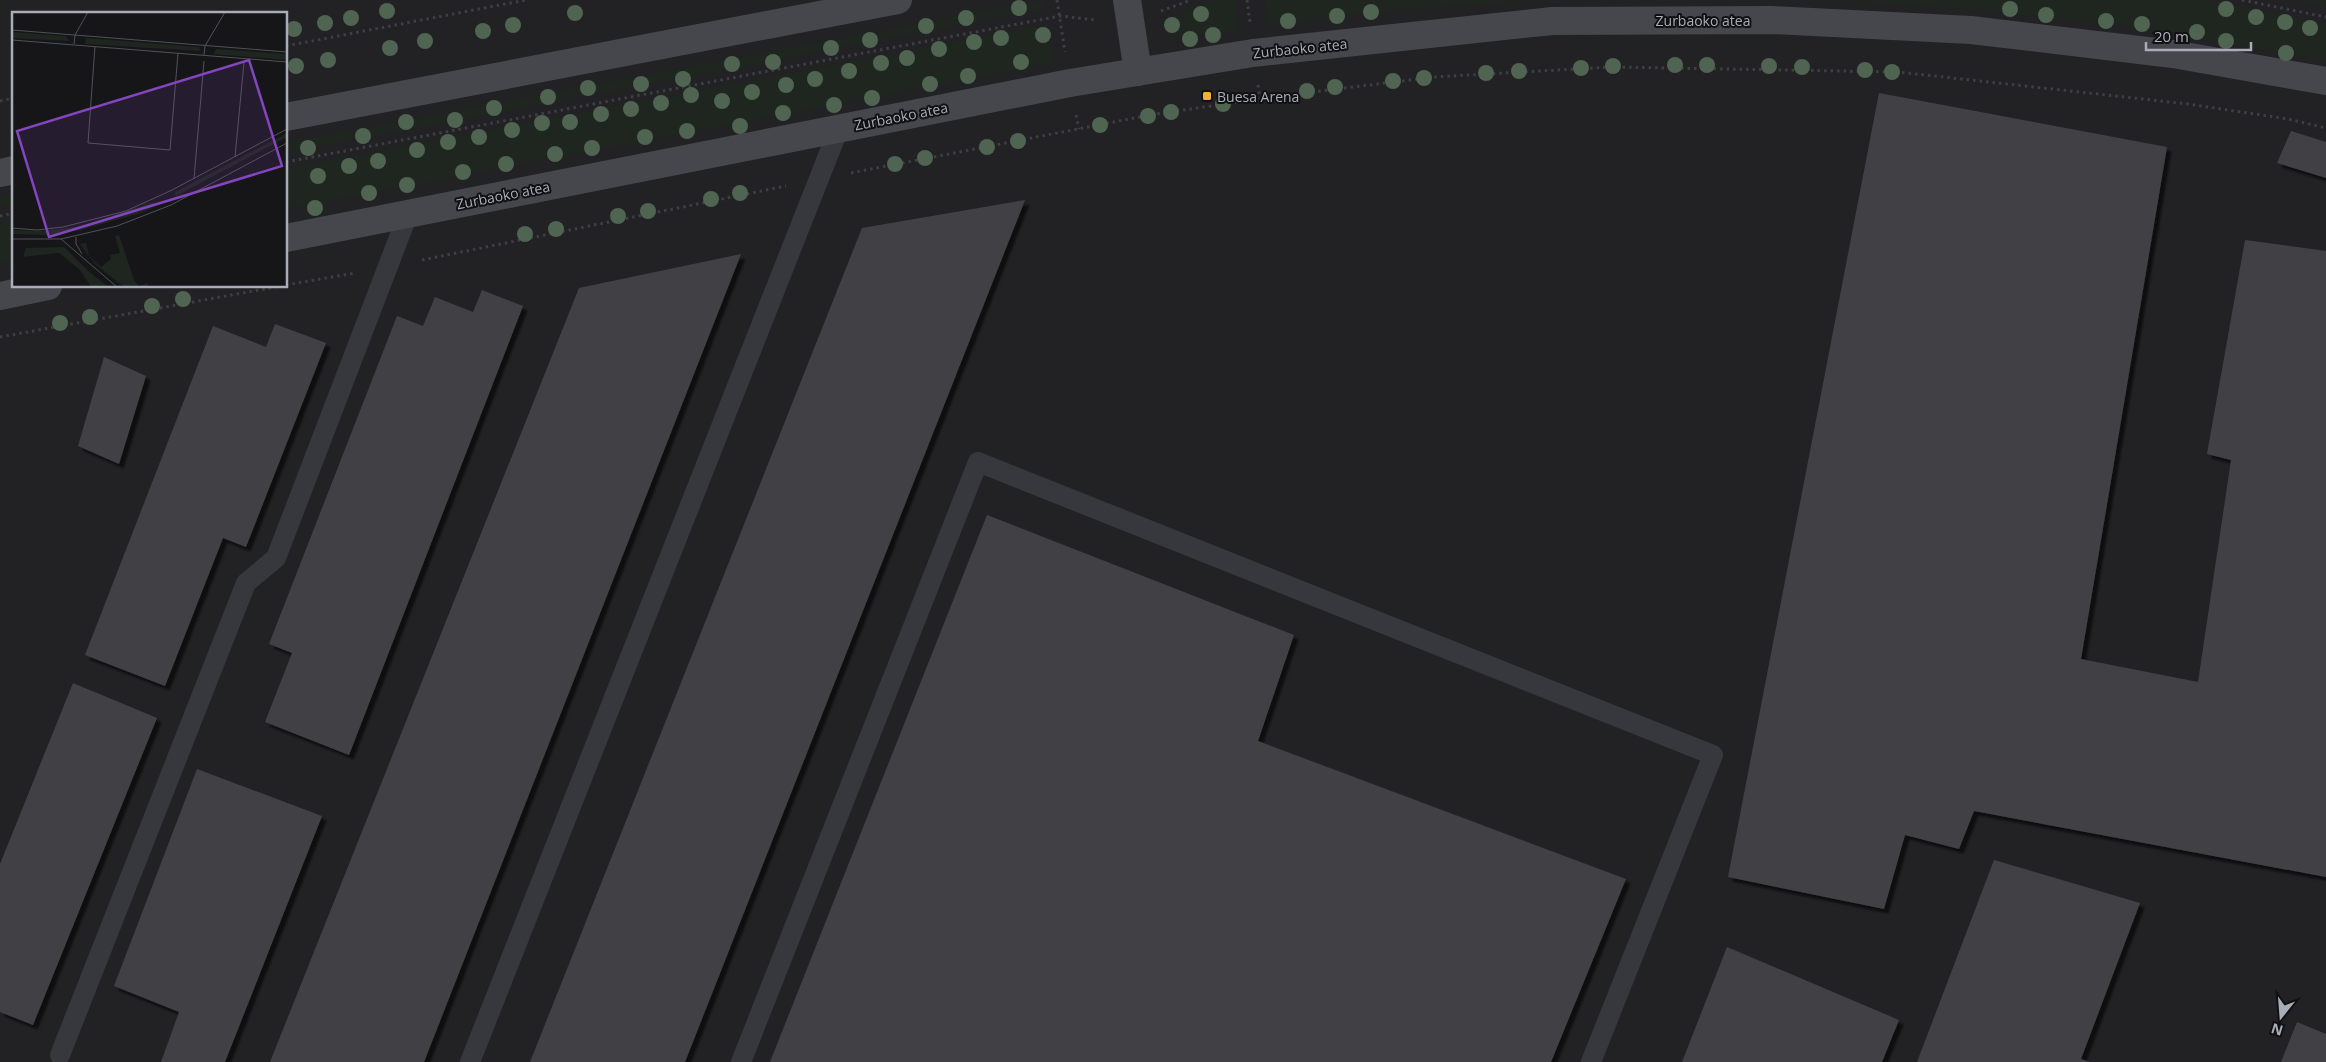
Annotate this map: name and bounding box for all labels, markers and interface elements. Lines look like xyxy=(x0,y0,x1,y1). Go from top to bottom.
street label: Zurbaoko atea xyxy=(1656,11,1750,30)
inset map xyxy=(12,12,288,288)
scale bar xyxy=(2146,20,2251,52)
text: 20 m xyxy=(2154,26,2189,46)
street label: Zurbaoko atea xyxy=(1252,34,1348,62)
place label: Buesa Arena xyxy=(1217,87,1299,106)
marker: Buesa Arena xyxy=(1201,90,1213,102)
street label: Zurbaoko atea xyxy=(853,98,949,134)
street label: Zurbaoko atea xyxy=(455,177,551,213)
north arrow xyxy=(2256,992,2306,1042)
text: N xyxy=(2269,1019,2285,1041)

